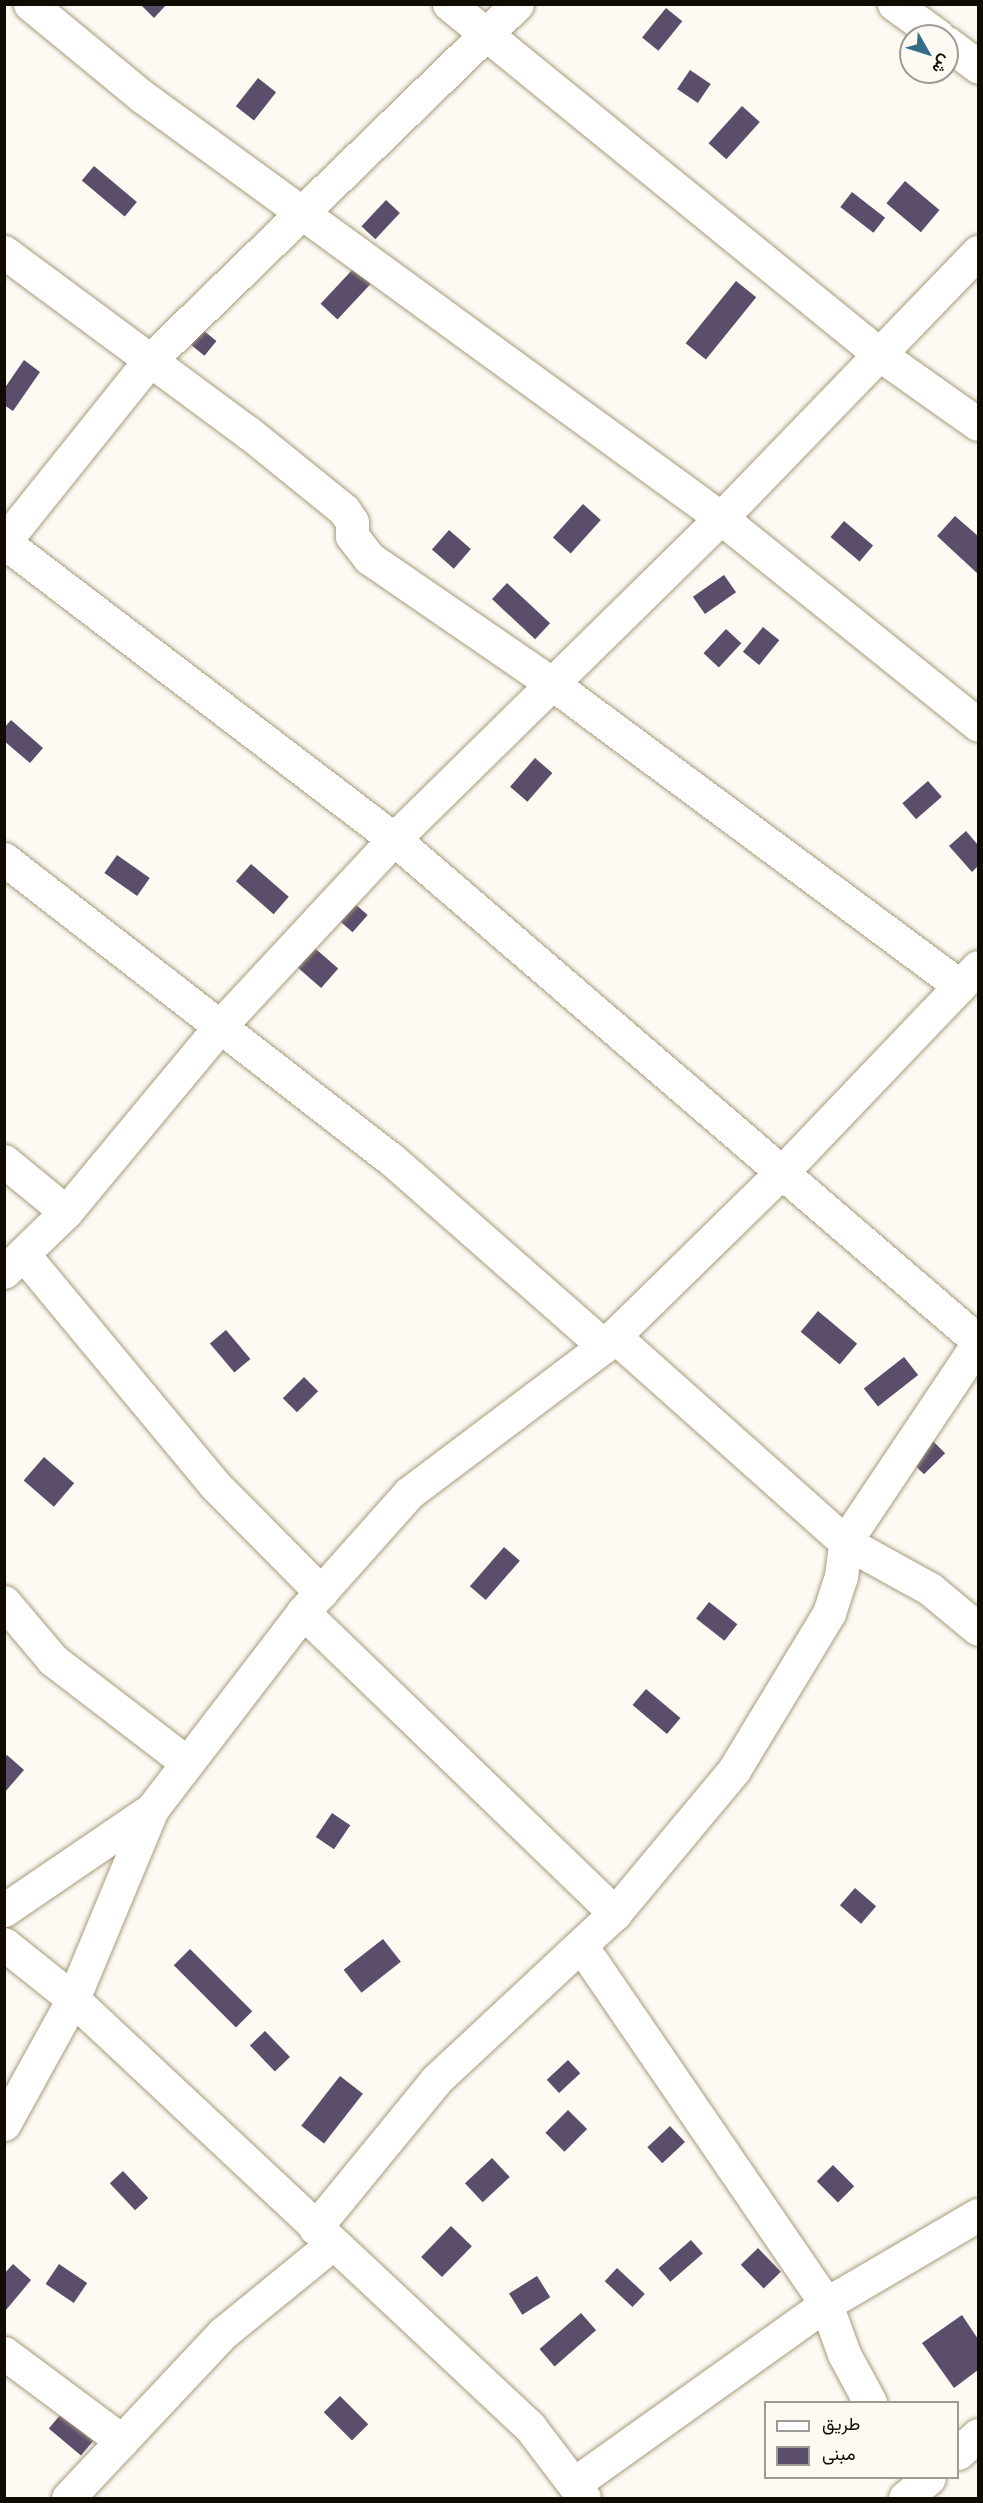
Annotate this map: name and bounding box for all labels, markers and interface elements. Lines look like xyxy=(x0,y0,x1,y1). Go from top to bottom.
north arrow xyxy=(899,24,959,84)
text: ش xyxy=(928,51,955,78)
legend xyxy=(764,2401,959,2479)
text: طريق xyxy=(822,2413,860,2434)
text: مبنى xyxy=(822,2443,856,2464)

